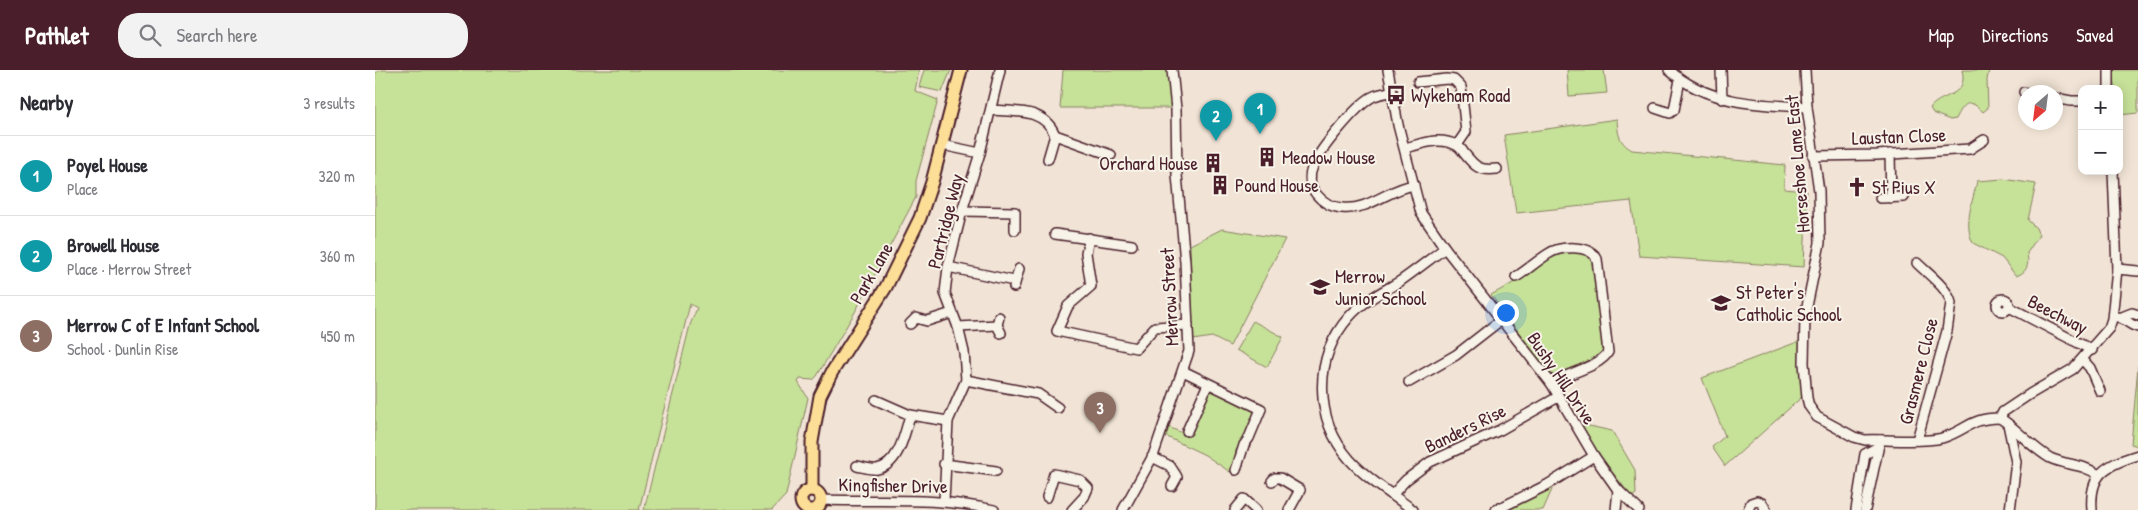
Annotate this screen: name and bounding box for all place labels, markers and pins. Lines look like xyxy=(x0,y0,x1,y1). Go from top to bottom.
place label: Wykeham Road xyxy=(1411,82,1511,108)
bus stop icon: Wykeham Road xyxy=(1385,84,1407,106)
pin: 1 xyxy=(1244,93,1276,134)
pin: 2 xyxy=(1200,100,1232,141)
place label: Meadow House xyxy=(1282,144,1376,170)
building icon: Meadow House xyxy=(1256,146,1278,168)
place label: Orchard House xyxy=(1099,150,1198,176)
building icon: Orchard House xyxy=(1202,152,1224,174)
place label: Pound House xyxy=(1235,172,1319,198)
building icon: Pound House xyxy=(1209,174,1231,196)
place label: St Pius X xyxy=(1872,174,1936,200)
church icon: St Pius X xyxy=(1846,176,1868,198)
place label: Merrow Junior School xyxy=(1335,263,1427,311)
school or university icon: Merrow Junior School xyxy=(1309,276,1331,298)
place label: St Peter's Catholic School xyxy=(1736,279,1842,327)
school or university icon: St Peter's Catholic School xyxy=(1710,292,1732,314)
pin: 3 xyxy=(1084,392,1116,433)

